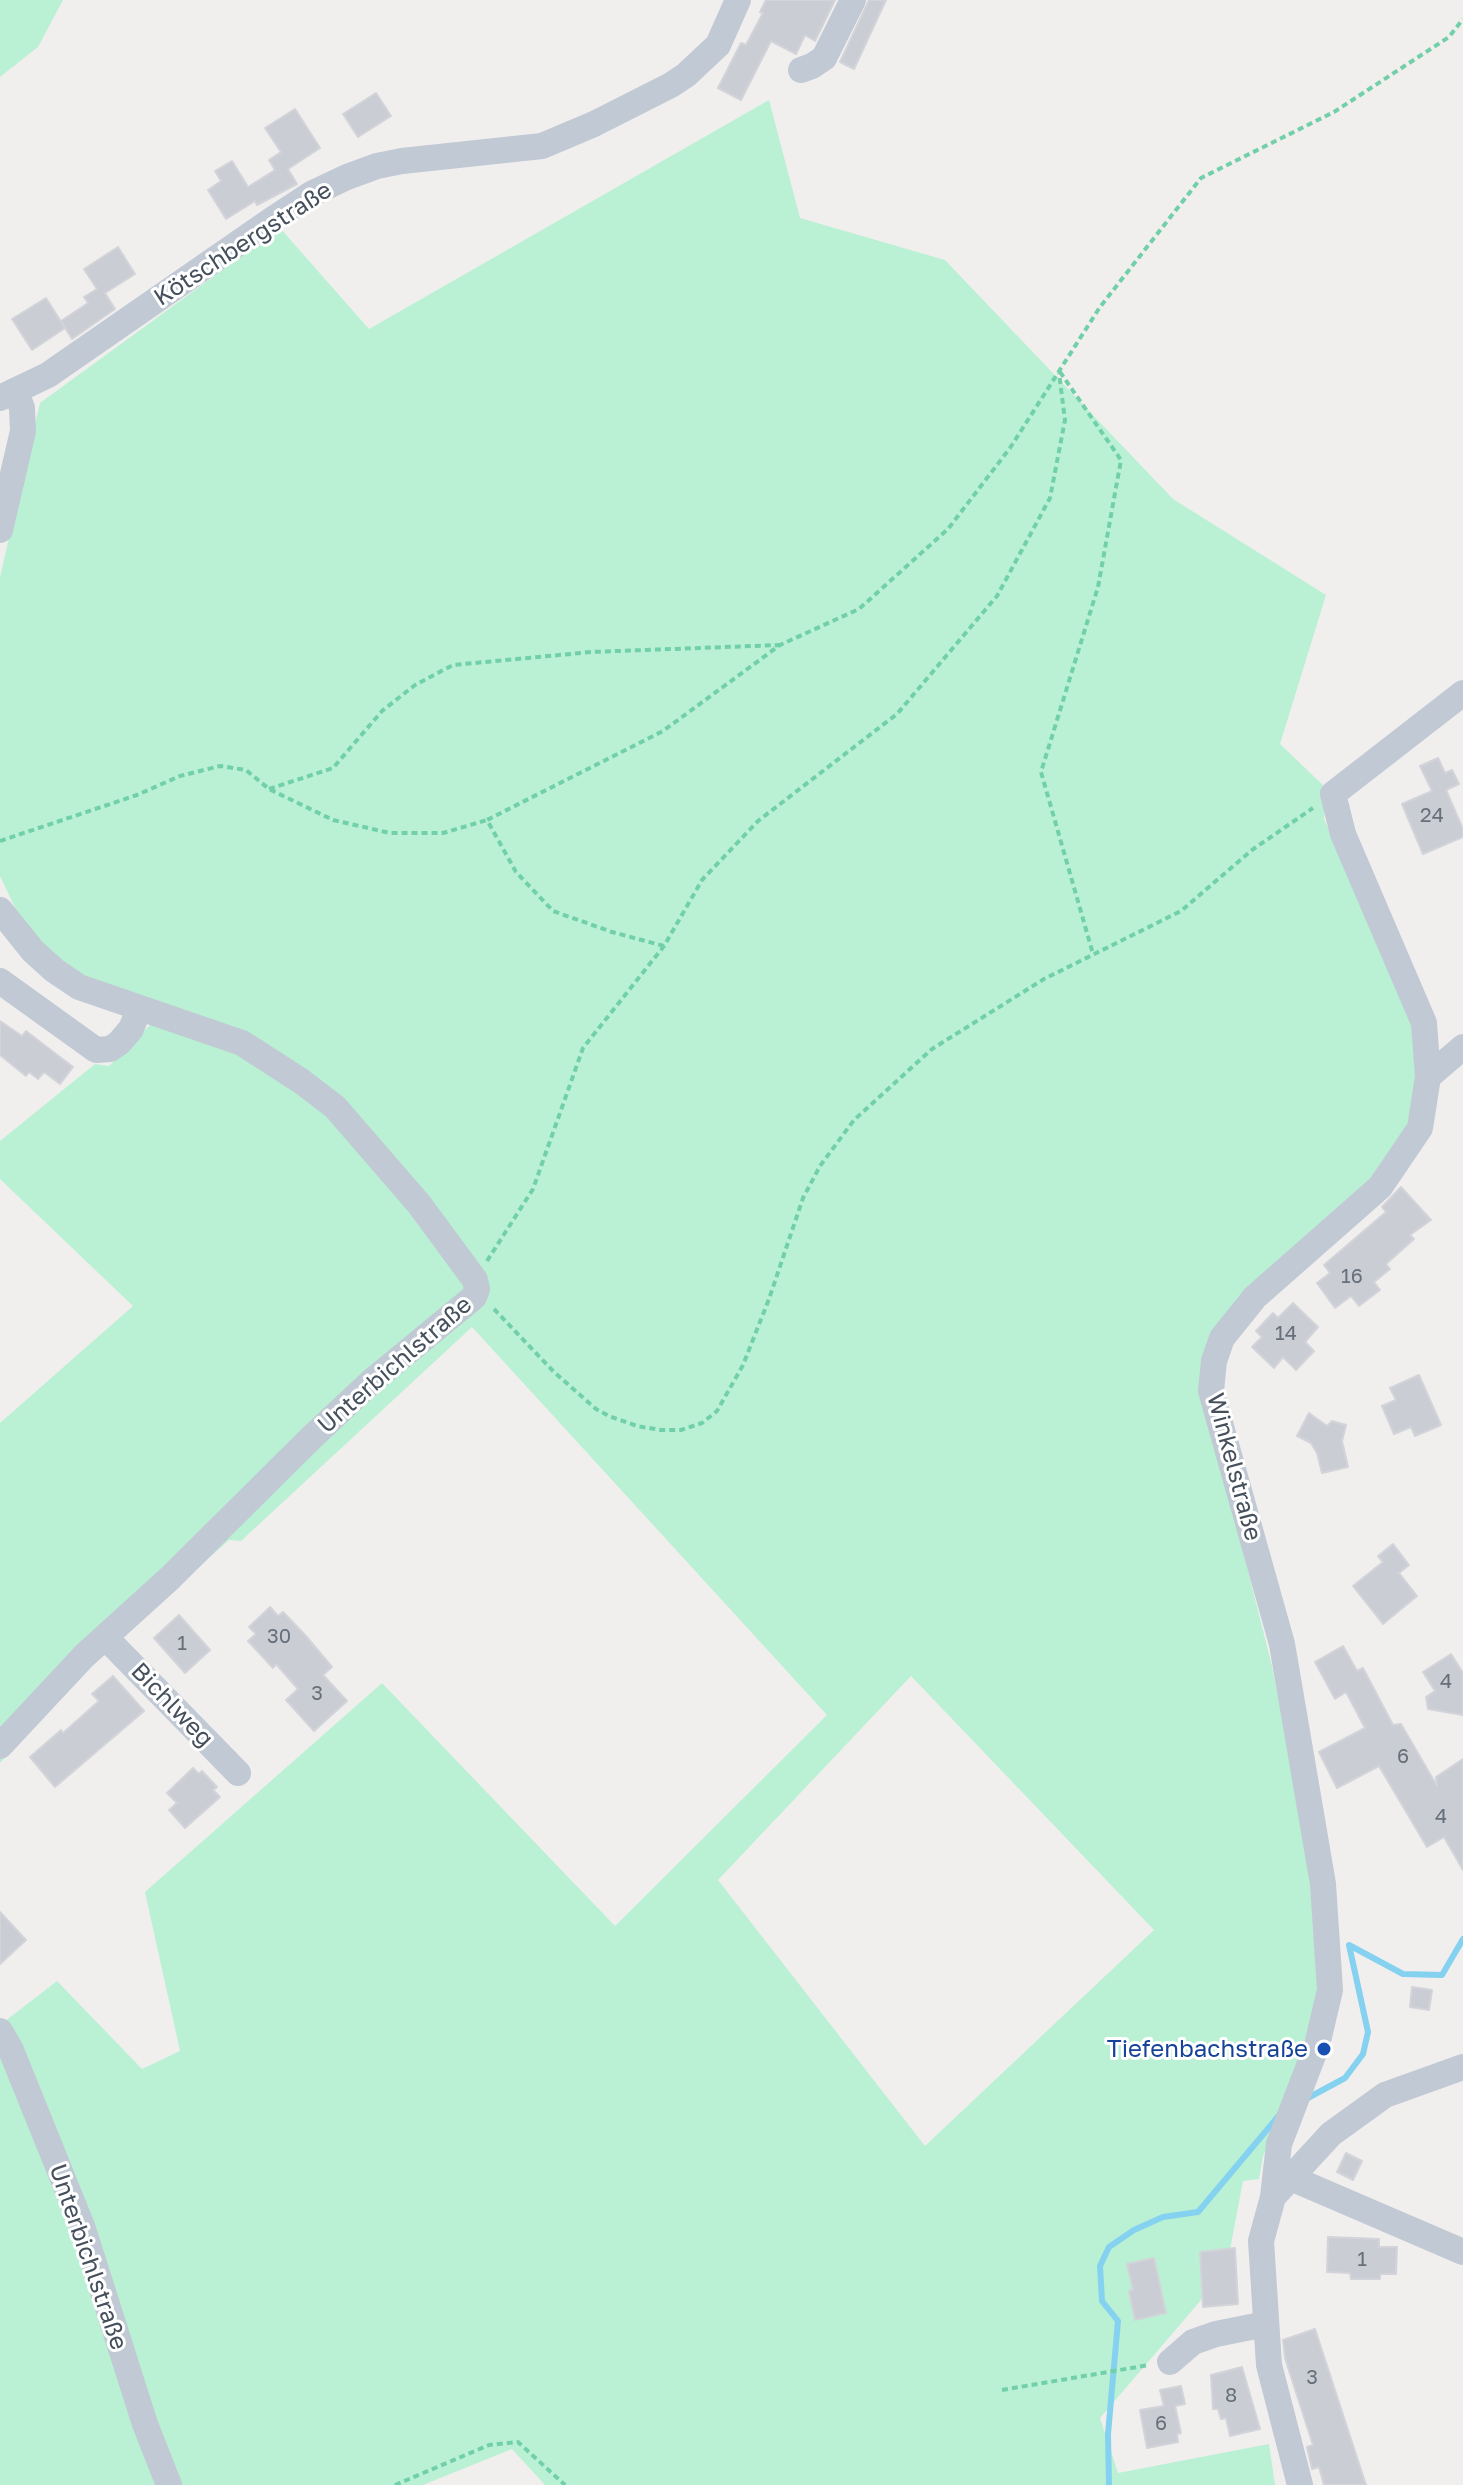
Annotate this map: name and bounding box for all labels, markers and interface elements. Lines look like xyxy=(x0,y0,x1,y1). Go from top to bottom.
street label: Kötschbergstraße xyxy=(149,176,337,312)
house number: 24 xyxy=(1420,804,1444,828)
house number: 16 xyxy=(1341,1265,1363,1289)
street label: Unterbichlstraße xyxy=(312,1290,478,1440)
house number: 14 xyxy=(1275,1322,1297,1346)
street label: Winkelstraße xyxy=(1200,1390,1268,1544)
house number: 30 xyxy=(267,1625,291,1649)
house number: 1 xyxy=(177,1632,187,1656)
street label: Bichlweg xyxy=(125,1657,219,1753)
house number: 4 xyxy=(1440,1670,1452,1694)
house number: 3 xyxy=(311,1682,323,1706)
house number: 6 xyxy=(1397,1745,1409,1769)
house number: 4 xyxy=(1435,1805,1447,1829)
place label: Tiefenbachstraße xyxy=(1107,2035,1308,2063)
marker: Tiefenbachstraße xyxy=(1315,2040,1333,2058)
street label: Unterbichlstraße xyxy=(43,2160,133,2354)
house number: 1 xyxy=(1357,2248,1367,2272)
house number: 3 xyxy=(1306,2366,1318,2390)
house number: 8 xyxy=(1225,2384,1237,2408)
house number: 6 xyxy=(1155,2412,1167,2436)

